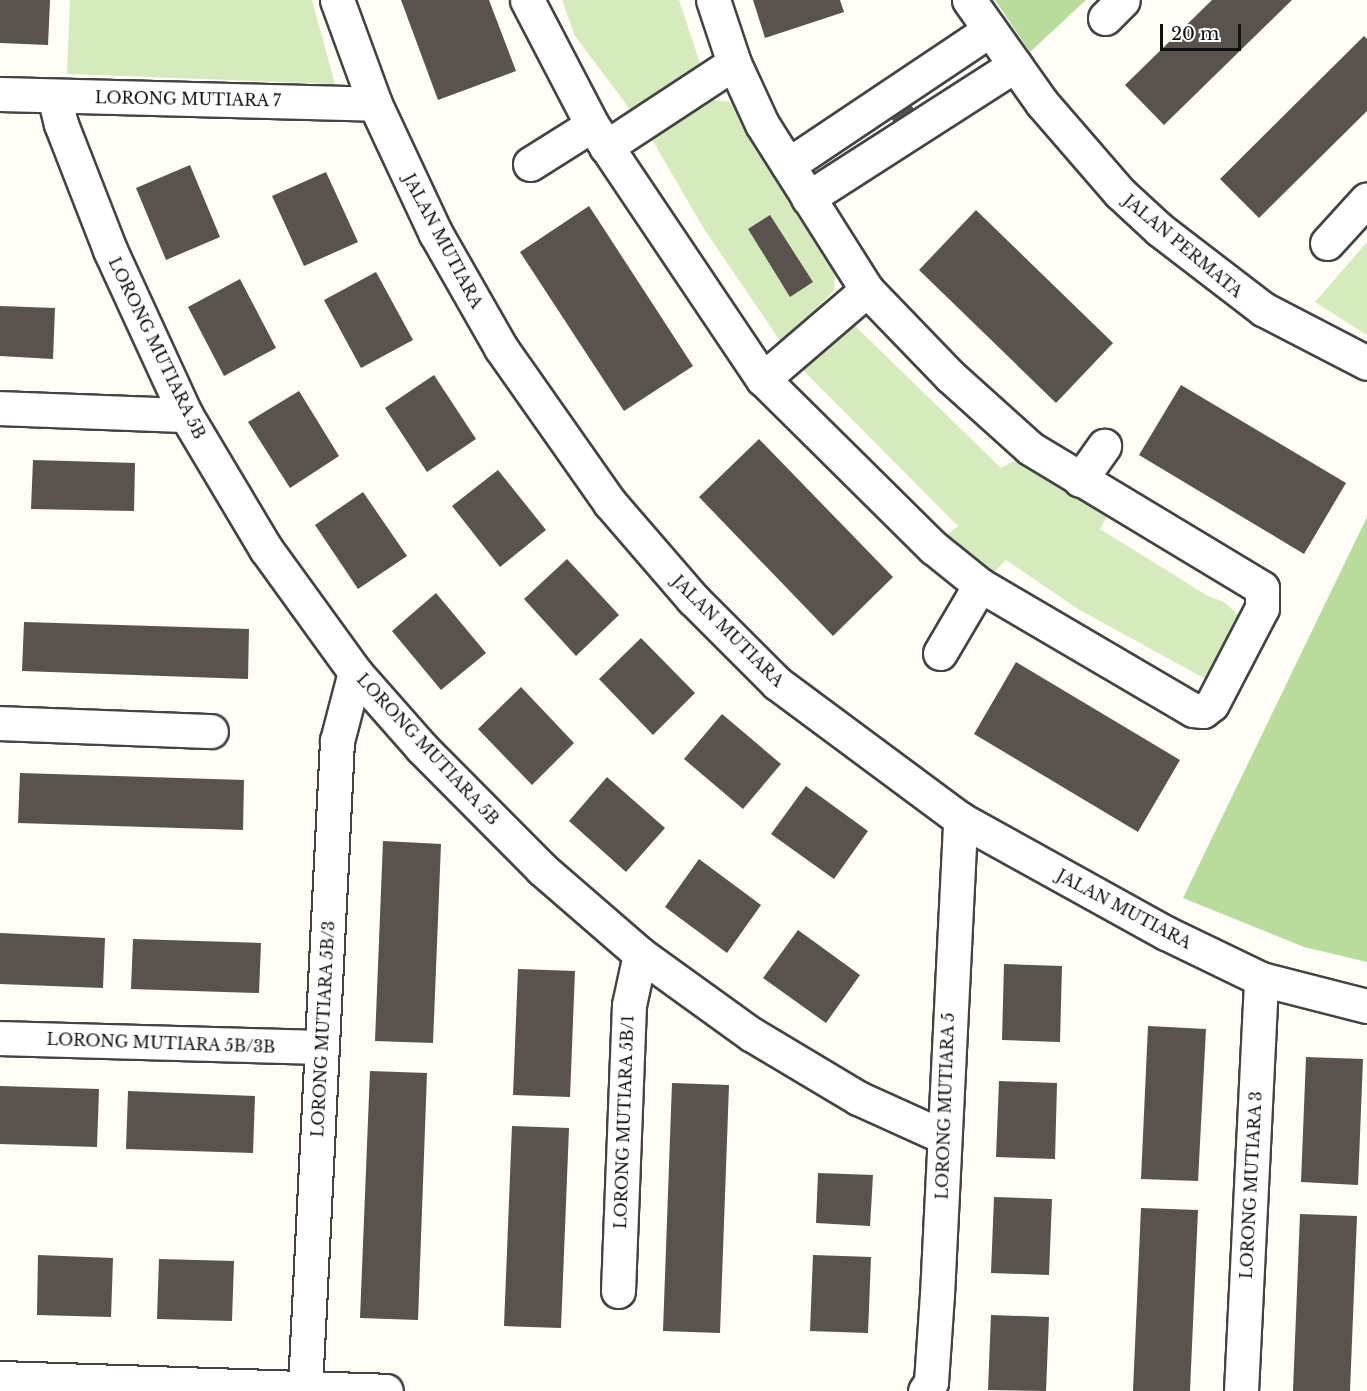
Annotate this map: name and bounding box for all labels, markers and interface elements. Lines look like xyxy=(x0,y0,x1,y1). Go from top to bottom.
scale bar xyxy=(1163,12,1244,50)
text: 20 m xyxy=(1171,23,1219,45)
street label: LORONG MUTIARA 7 xyxy=(94,88,282,110)
street label: JALAN MUTIARA xyxy=(399,170,487,312)
street label: JALAN PERMATA xyxy=(1120,191,1246,301)
street label: LORONG MUTIARA 5B xyxy=(104,254,210,442)
street label: JALAN MUTIARA xyxy=(668,571,788,691)
street label: LORONG MUTIARA 5B xyxy=(353,669,503,829)
street label: JALAN MUTIARA xyxy=(1053,865,1195,953)
street label: LORONG MUTIARA 5B/3 xyxy=(308,920,338,1138)
street label: LORONG MUTIARA 5 xyxy=(932,1012,958,1200)
street label: LORONG MUTIARA 5B/1 xyxy=(611,1014,637,1230)
street label: LORONG MUTIARA 5B/3B xyxy=(46,1029,276,1057)
street label: LORONG MUTIARA 3 xyxy=(1236,1090,1266,1280)

